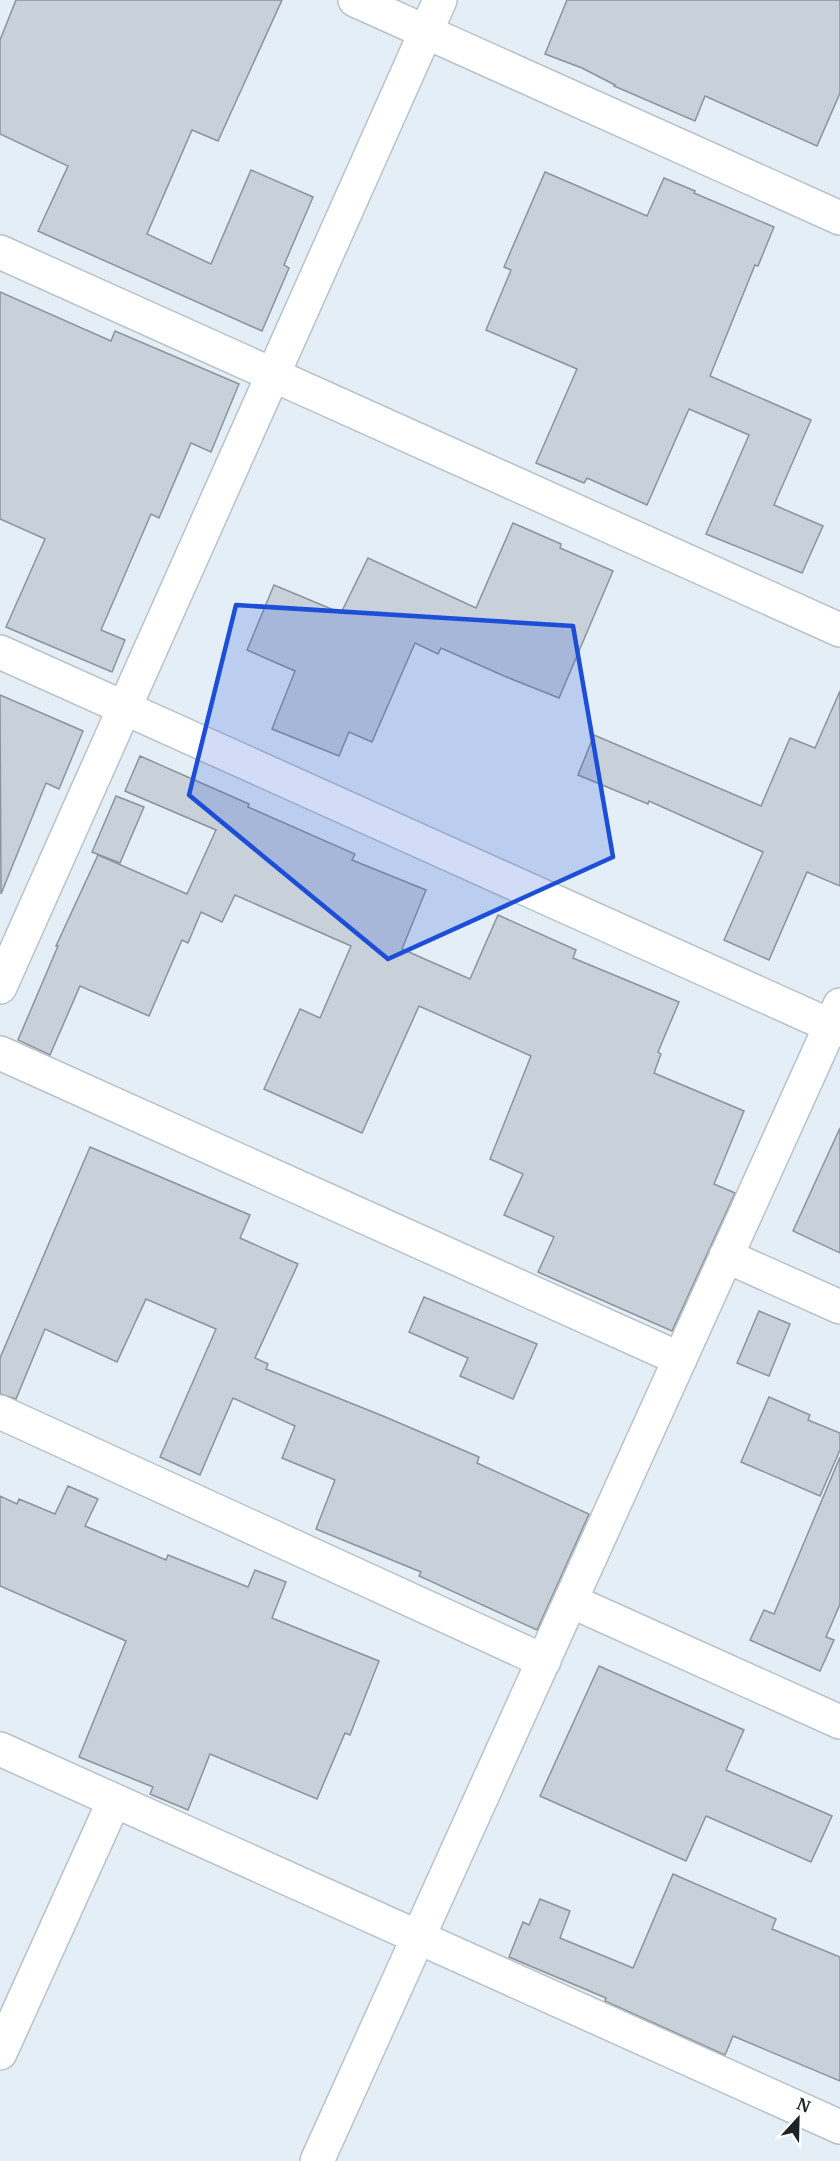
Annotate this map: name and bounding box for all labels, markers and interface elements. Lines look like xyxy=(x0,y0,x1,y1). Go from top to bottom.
north arrow xyxy=(768,2089,828,2149)
text: N xyxy=(794,2093,814,2117)

